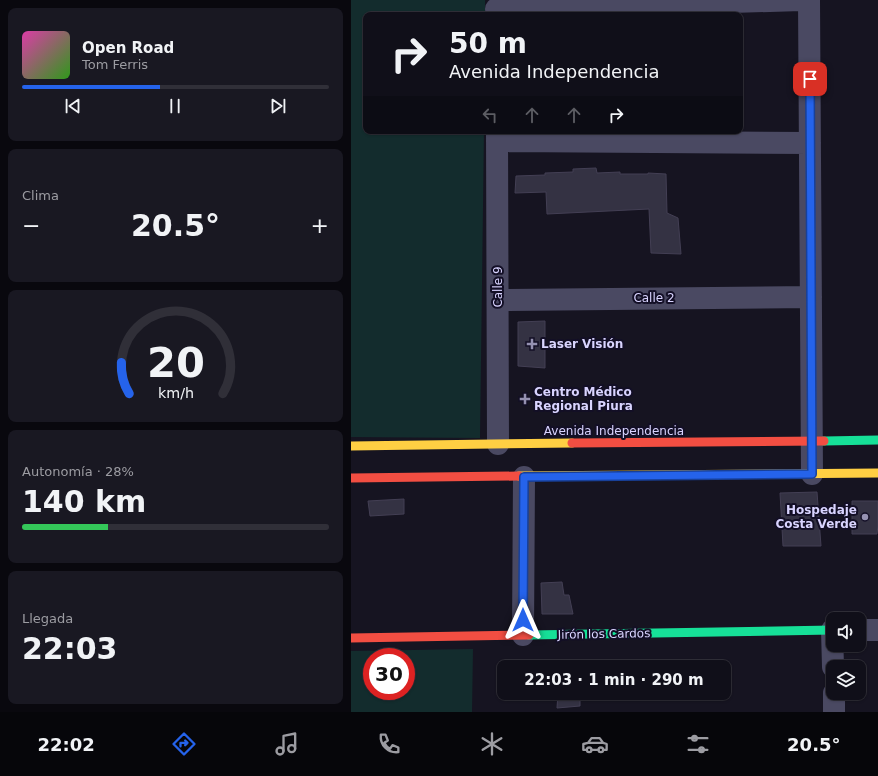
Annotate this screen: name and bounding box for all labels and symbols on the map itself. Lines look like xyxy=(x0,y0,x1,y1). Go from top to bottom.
pin xyxy=(793,62,827,96)
street label: Calle 9 xyxy=(491,266,505,308)
street label: Calle 2 xyxy=(633,291,675,305)
place label: Laser Visión xyxy=(541,337,623,351)
marker: Laser Visión xyxy=(526,338,538,350)
place label: Centro Médico Regional Piura xyxy=(534,385,633,413)
marker: Centro Médico Regional Piura xyxy=(519,393,531,405)
street label: Avenida Independencia xyxy=(544,424,684,438)
place label: Hospedaje Costa Verde xyxy=(775,503,857,531)
marker: Hospedaje Costa Verde xyxy=(860,512,870,522)
position arrow xyxy=(502,599,544,641)
street label: Jirón los Cardos xyxy=(557,626,650,642)
speed limit sign: 30 xyxy=(363,648,415,700)

